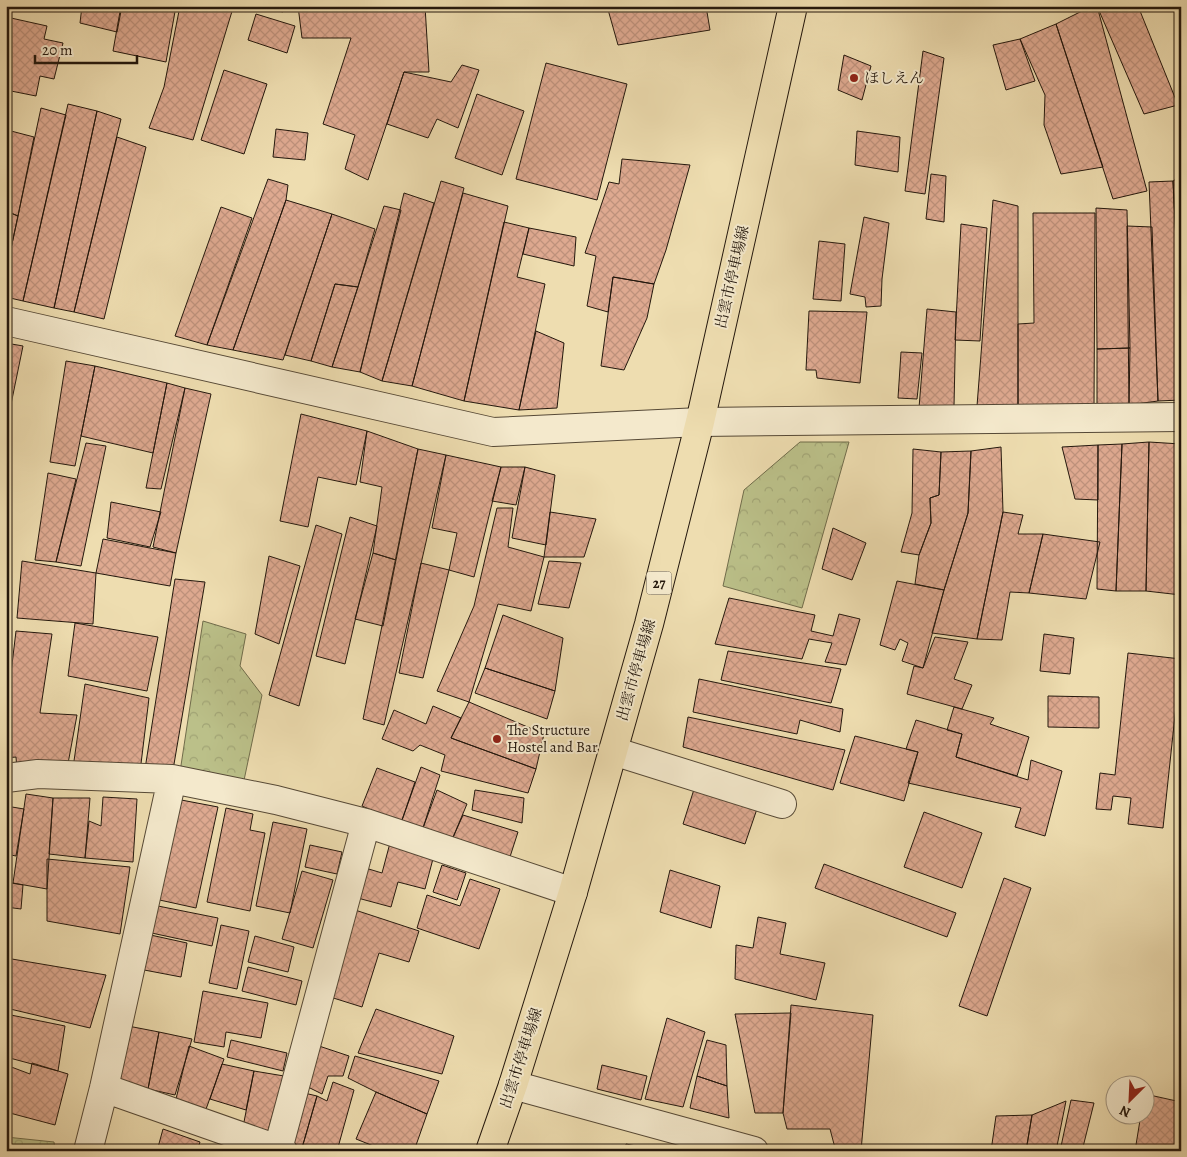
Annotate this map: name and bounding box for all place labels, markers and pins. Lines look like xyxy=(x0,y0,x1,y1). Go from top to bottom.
place label: ほしえん xyxy=(864,68,924,88)
marker: ほしえん xyxy=(848,72,860,84)
place label: The Structure Hostel and Bar xyxy=(507,720,598,757)
marker: The Structure Hostel and Bar xyxy=(491,733,503,745)

